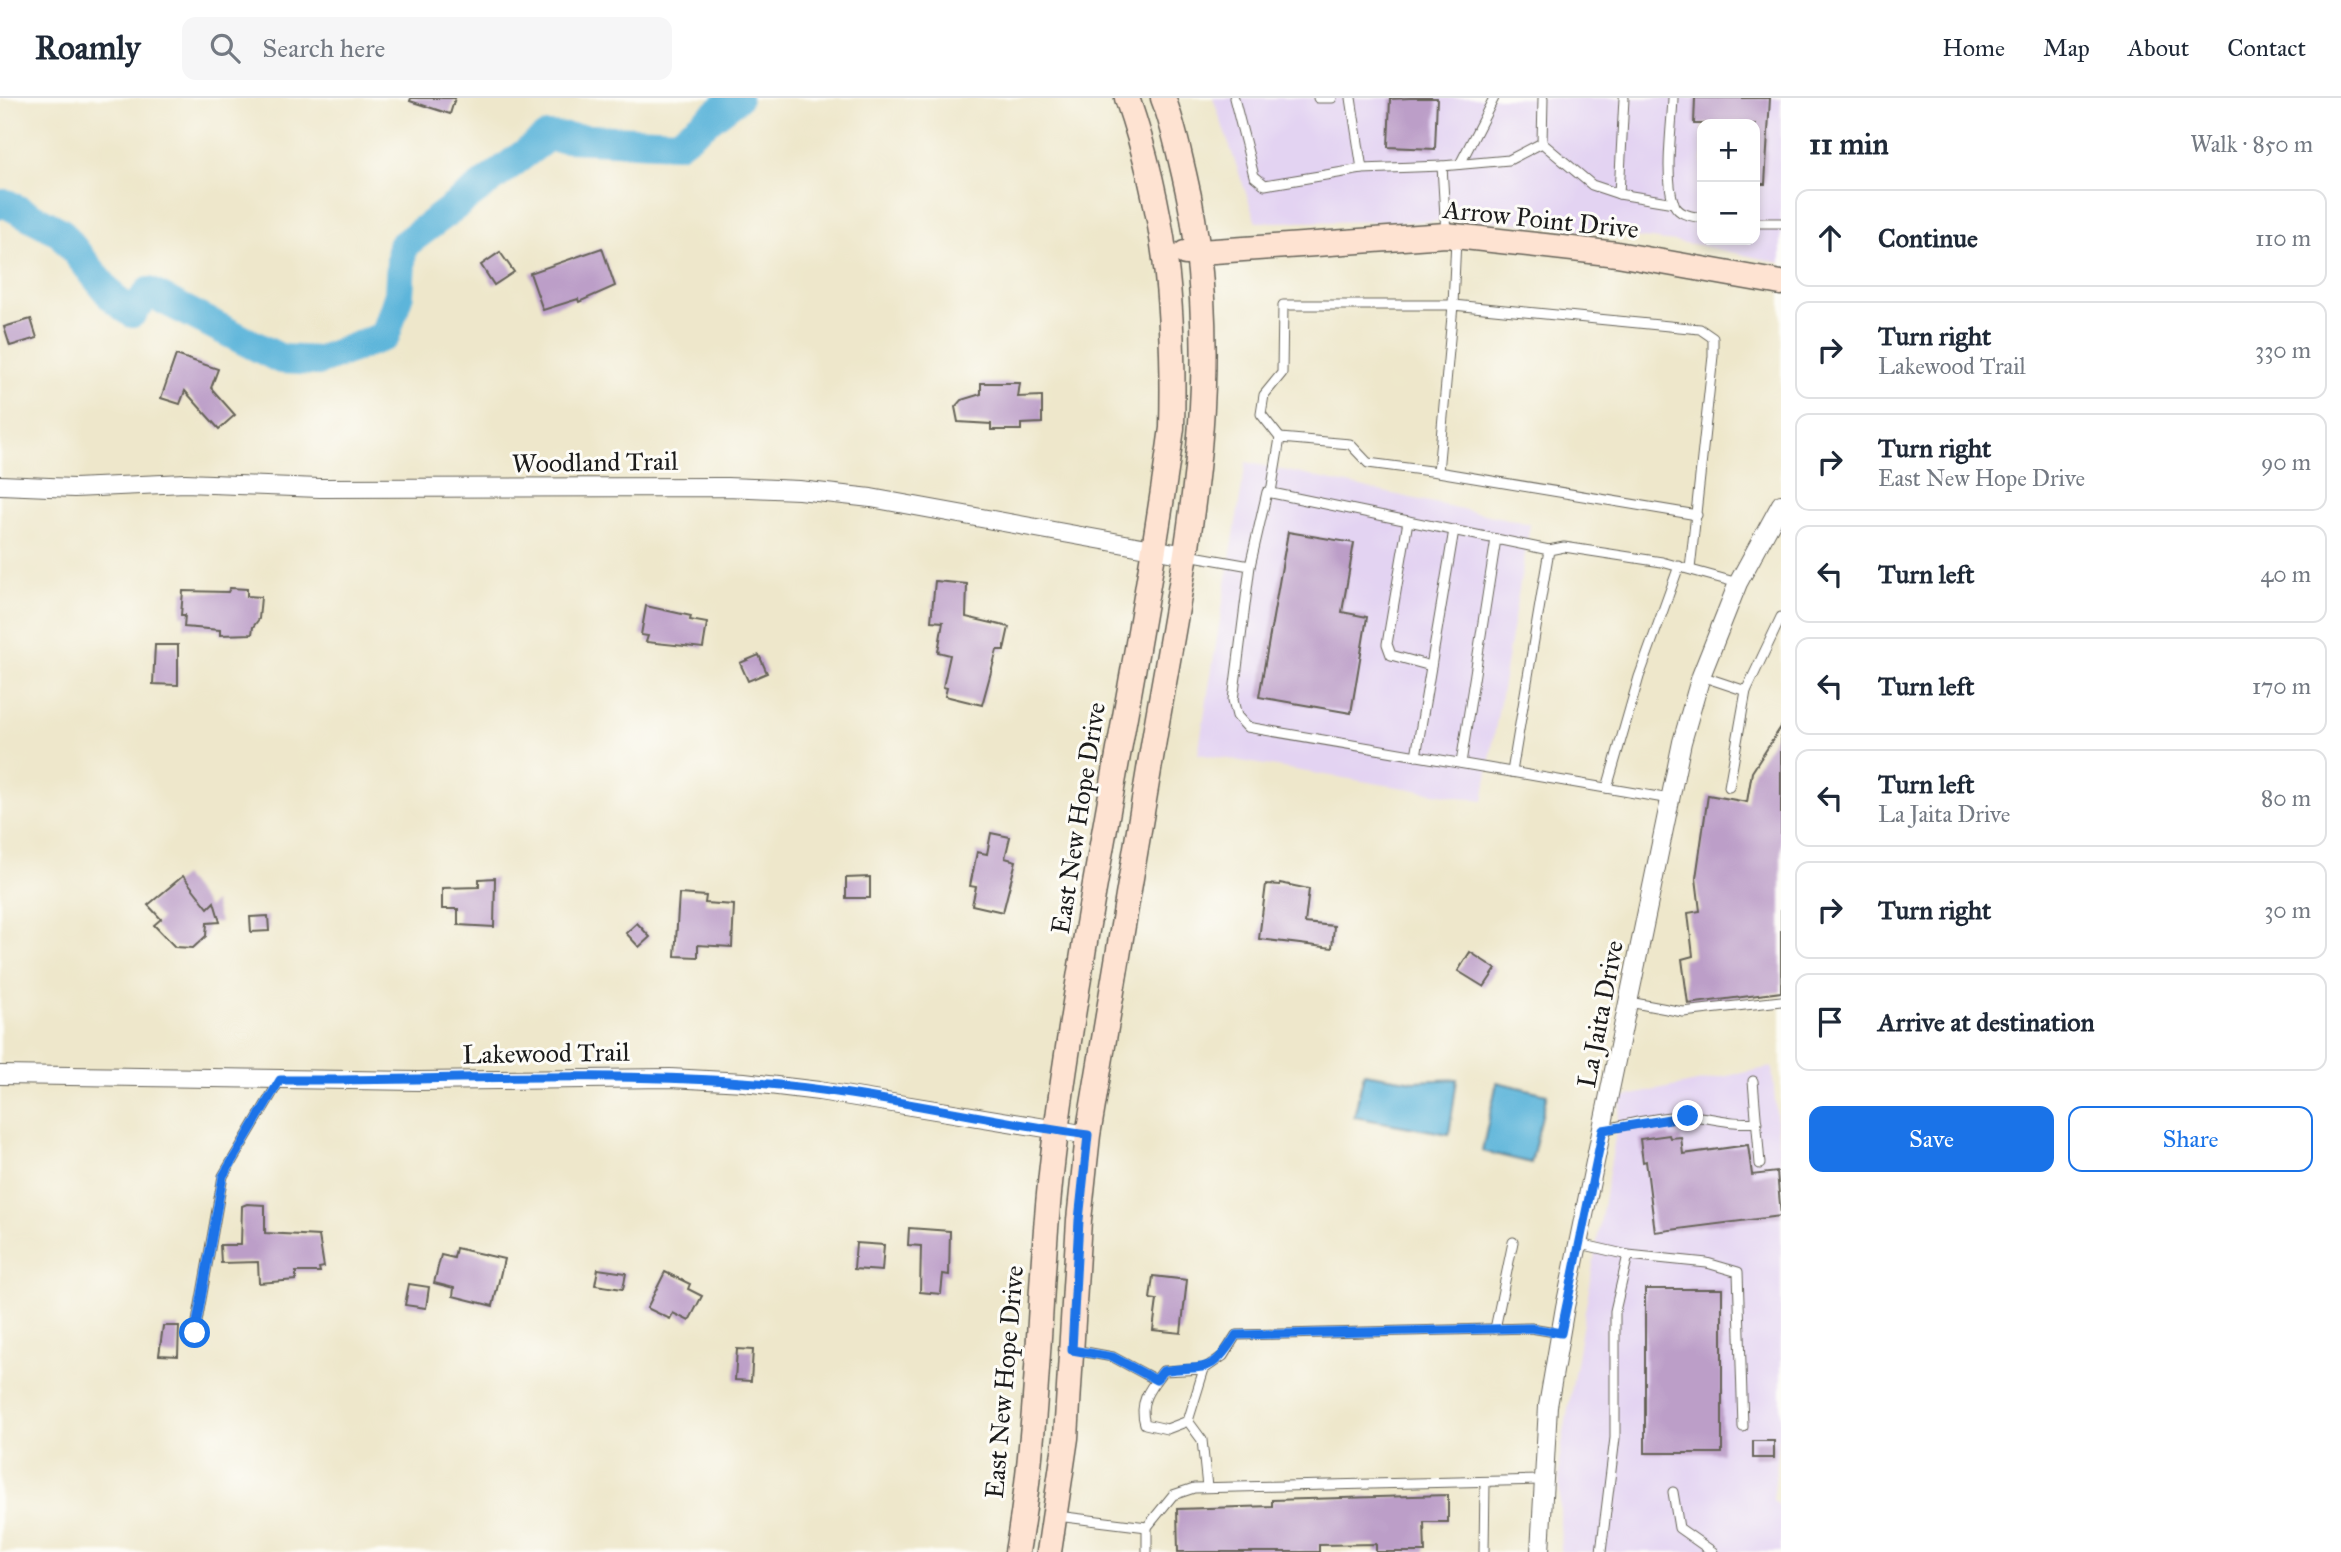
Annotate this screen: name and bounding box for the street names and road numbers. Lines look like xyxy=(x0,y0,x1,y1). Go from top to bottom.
street label: Arrow Point Drive xyxy=(1441,193,1640,245)
street label: Woodland Trail xyxy=(512,445,678,479)
street label: East New Hope Drive xyxy=(1044,700,1112,936)
street label: La Jaita Drive xyxy=(1570,937,1630,1090)
street label: Lakewood Trail xyxy=(462,1036,630,1070)
street label: East New Hope Drive xyxy=(978,1264,1030,1500)

